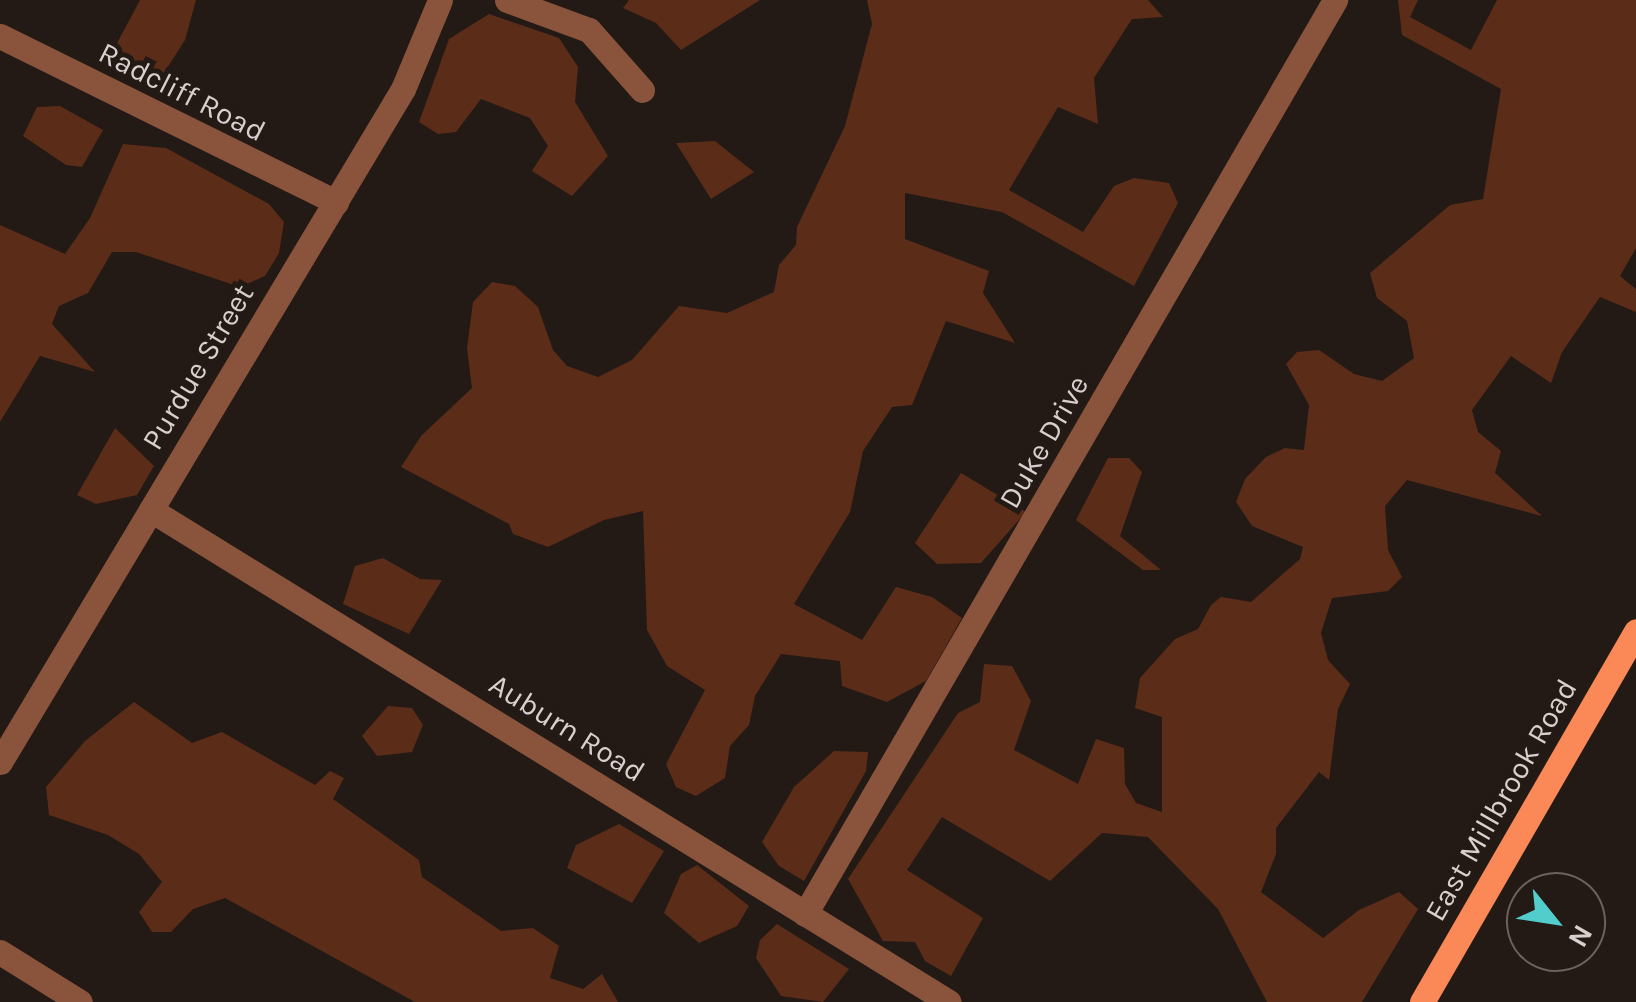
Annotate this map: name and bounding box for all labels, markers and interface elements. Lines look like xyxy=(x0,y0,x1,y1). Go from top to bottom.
street label: Radcliff Road xyxy=(93,35,271,149)
street label: Purdue Street xyxy=(135,278,261,456)
street label: Duke Drive xyxy=(992,369,1096,515)
street label: Auburn Road xyxy=(483,666,651,790)
street label: East Millbrook Road xyxy=(1417,673,1585,927)
north arrow xyxy=(1506,872,1606,972)
text: N xyxy=(1561,919,1600,953)

